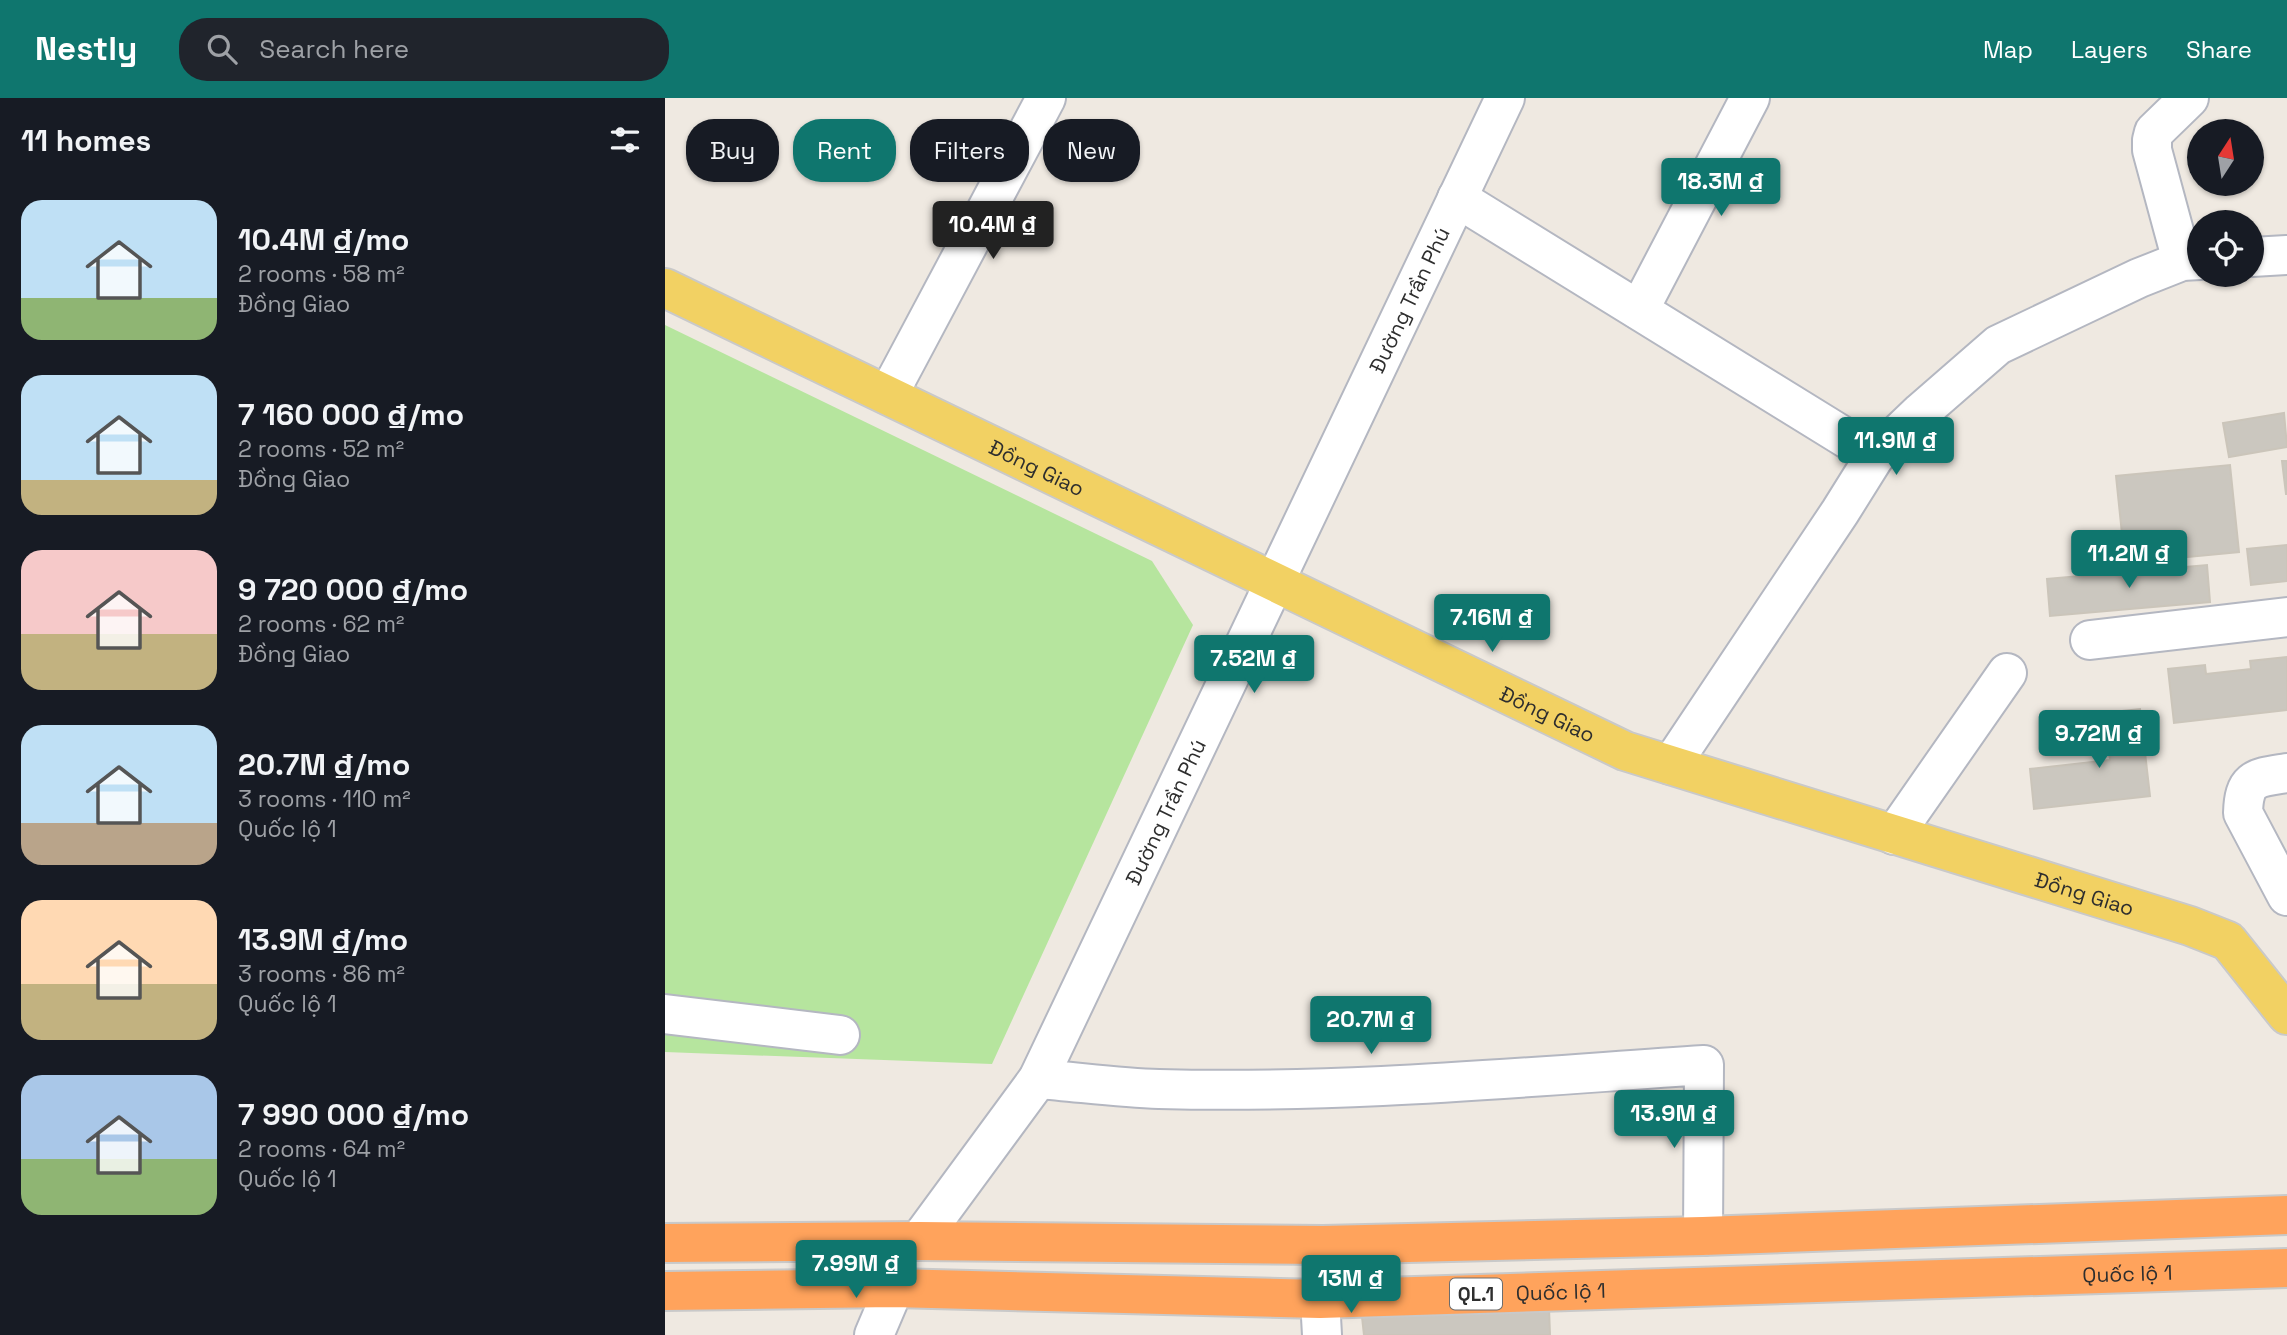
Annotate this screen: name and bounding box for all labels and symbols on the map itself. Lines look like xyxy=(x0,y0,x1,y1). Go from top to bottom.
north arrow xyxy=(2187,119,2265,196)
pin: 18.3M ₫ xyxy=(1656,158,1786,218)
pin: 10.4M ₫ xyxy=(928,202,1058,261)
street label: Đường Trần Phú xyxy=(1363,222,1455,377)
pin: 11.9M ₫ xyxy=(1831,418,1961,477)
street label: Đồng Giao xyxy=(985,433,1089,502)
pin: 11.2M ₫ xyxy=(2064,531,2194,590)
pin: 7.16M ₫ xyxy=(1427,594,1557,654)
pin: 7.52M ₫ xyxy=(1189,636,1319,695)
street label: Đồng Giao xyxy=(1496,679,1600,748)
pin: 9.72M ₫ xyxy=(2034,710,2164,770)
street label: Đường Trần Phú xyxy=(1119,734,1212,889)
street label: Đồng Giao xyxy=(2032,865,2138,921)
pin: 20.7M ₫ xyxy=(1306,996,1436,1056)
pin: 13.9M ₫ xyxy=(1609,1090,1739,1150)
pin: 7.99M ₫ xyxy=(791,1240,921,1300)
pin: 13M ₫ xyxy=(1302,1256,1400,1315)
street label: Quốc lộ 1 xyxy=(2082,1258,2173,1288)
street label: Quốc lộ 1 xyxy=(1515,1276,1606,1306)
road number: QL.1 xyxy=(1450,1278,1502,1310)

